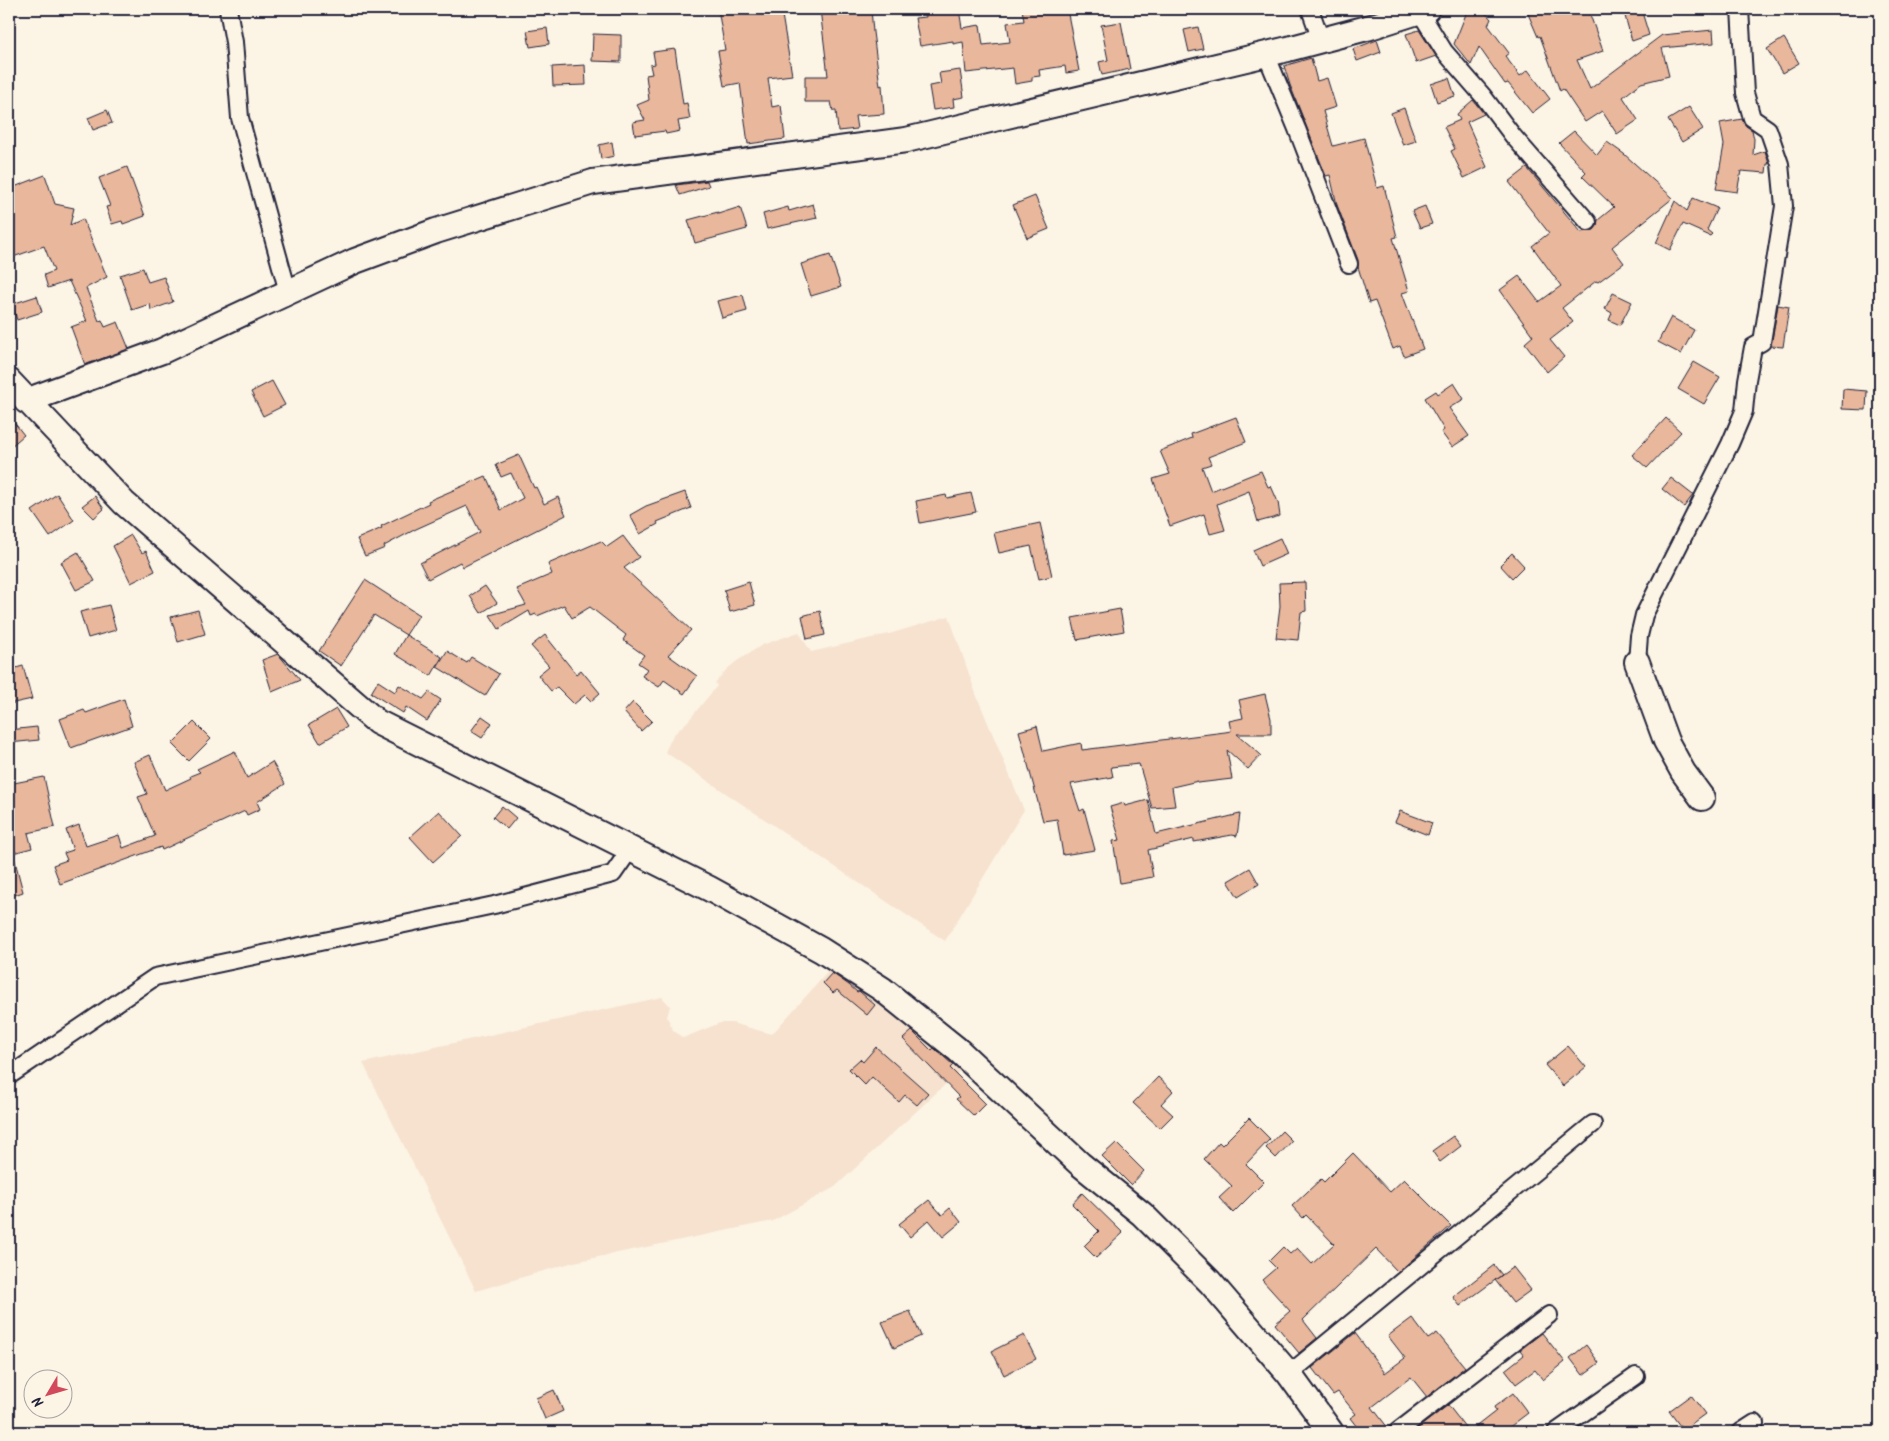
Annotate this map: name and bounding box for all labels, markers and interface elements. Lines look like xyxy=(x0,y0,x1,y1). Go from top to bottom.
north arrow xyxy=(22,1368,72,1418)
text: N xyxy=(27,1391,50,1412)

